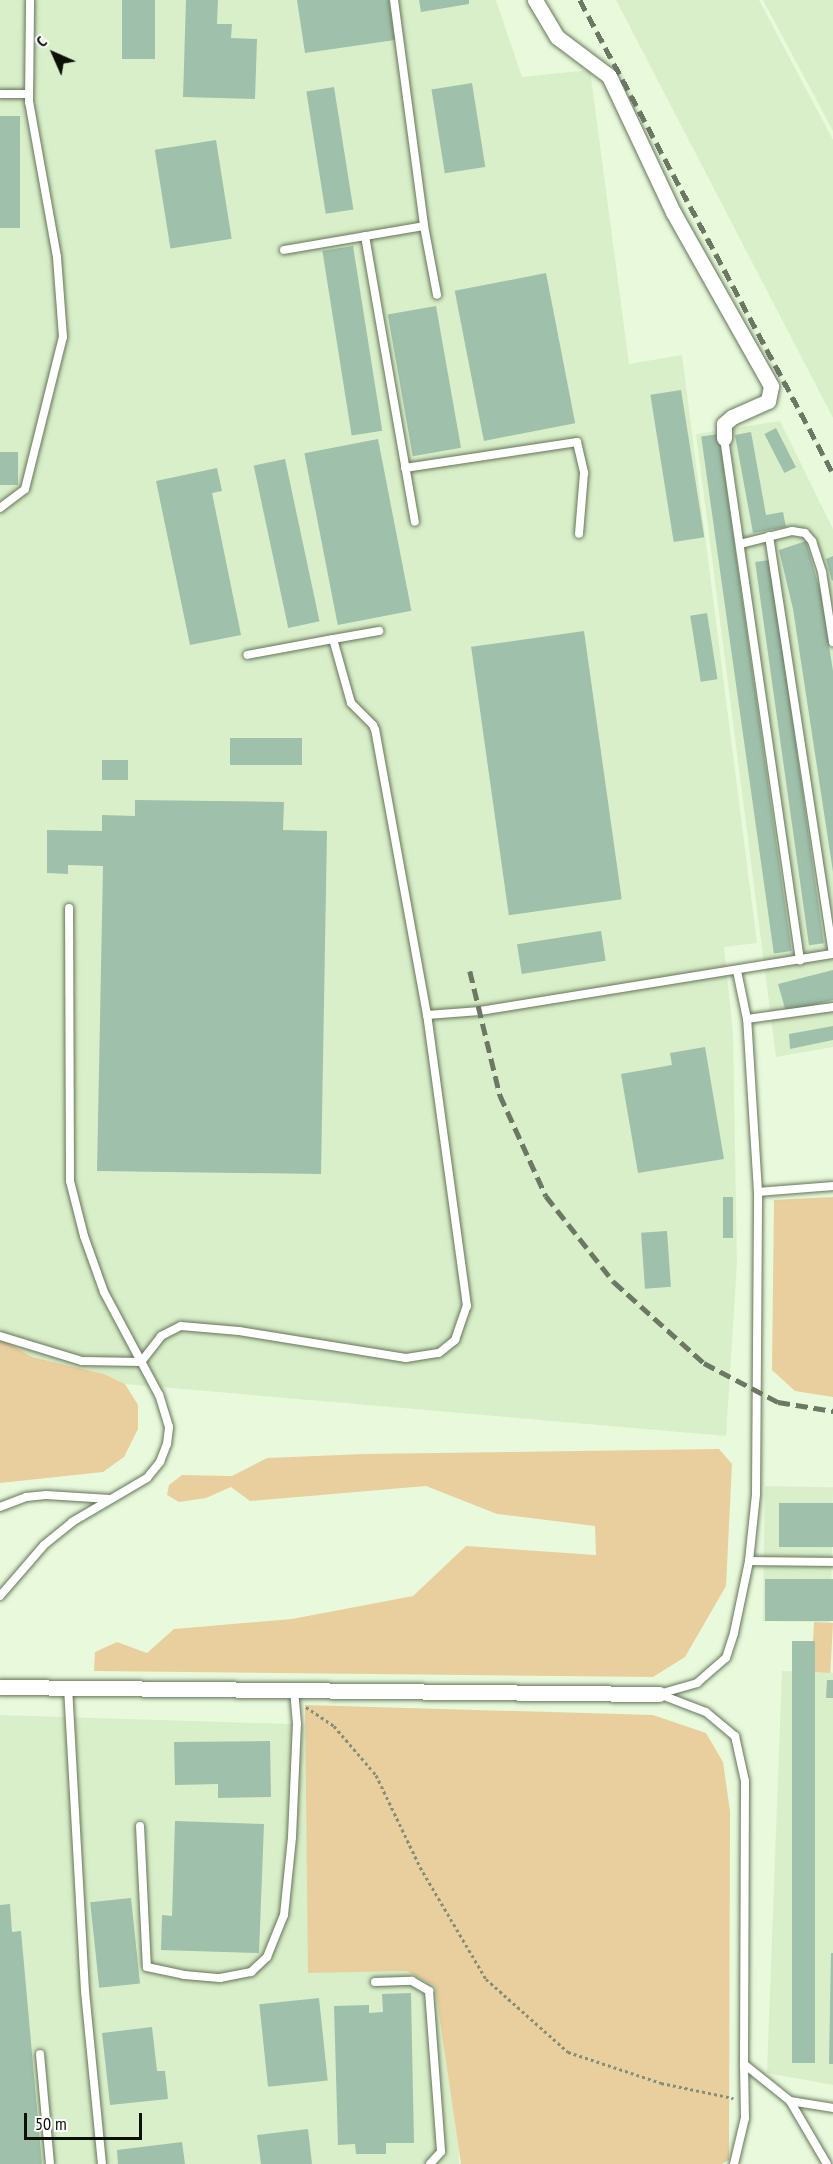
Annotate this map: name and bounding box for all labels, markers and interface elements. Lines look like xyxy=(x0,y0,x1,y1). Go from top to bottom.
north arrow xyxy=(24,24,84,84)
text: С xyxy=(32,32,51,51)
scale bar xyxy=(27,2101,146,2139)
text: 50 m xyxy=(35,2112,67,2135)

